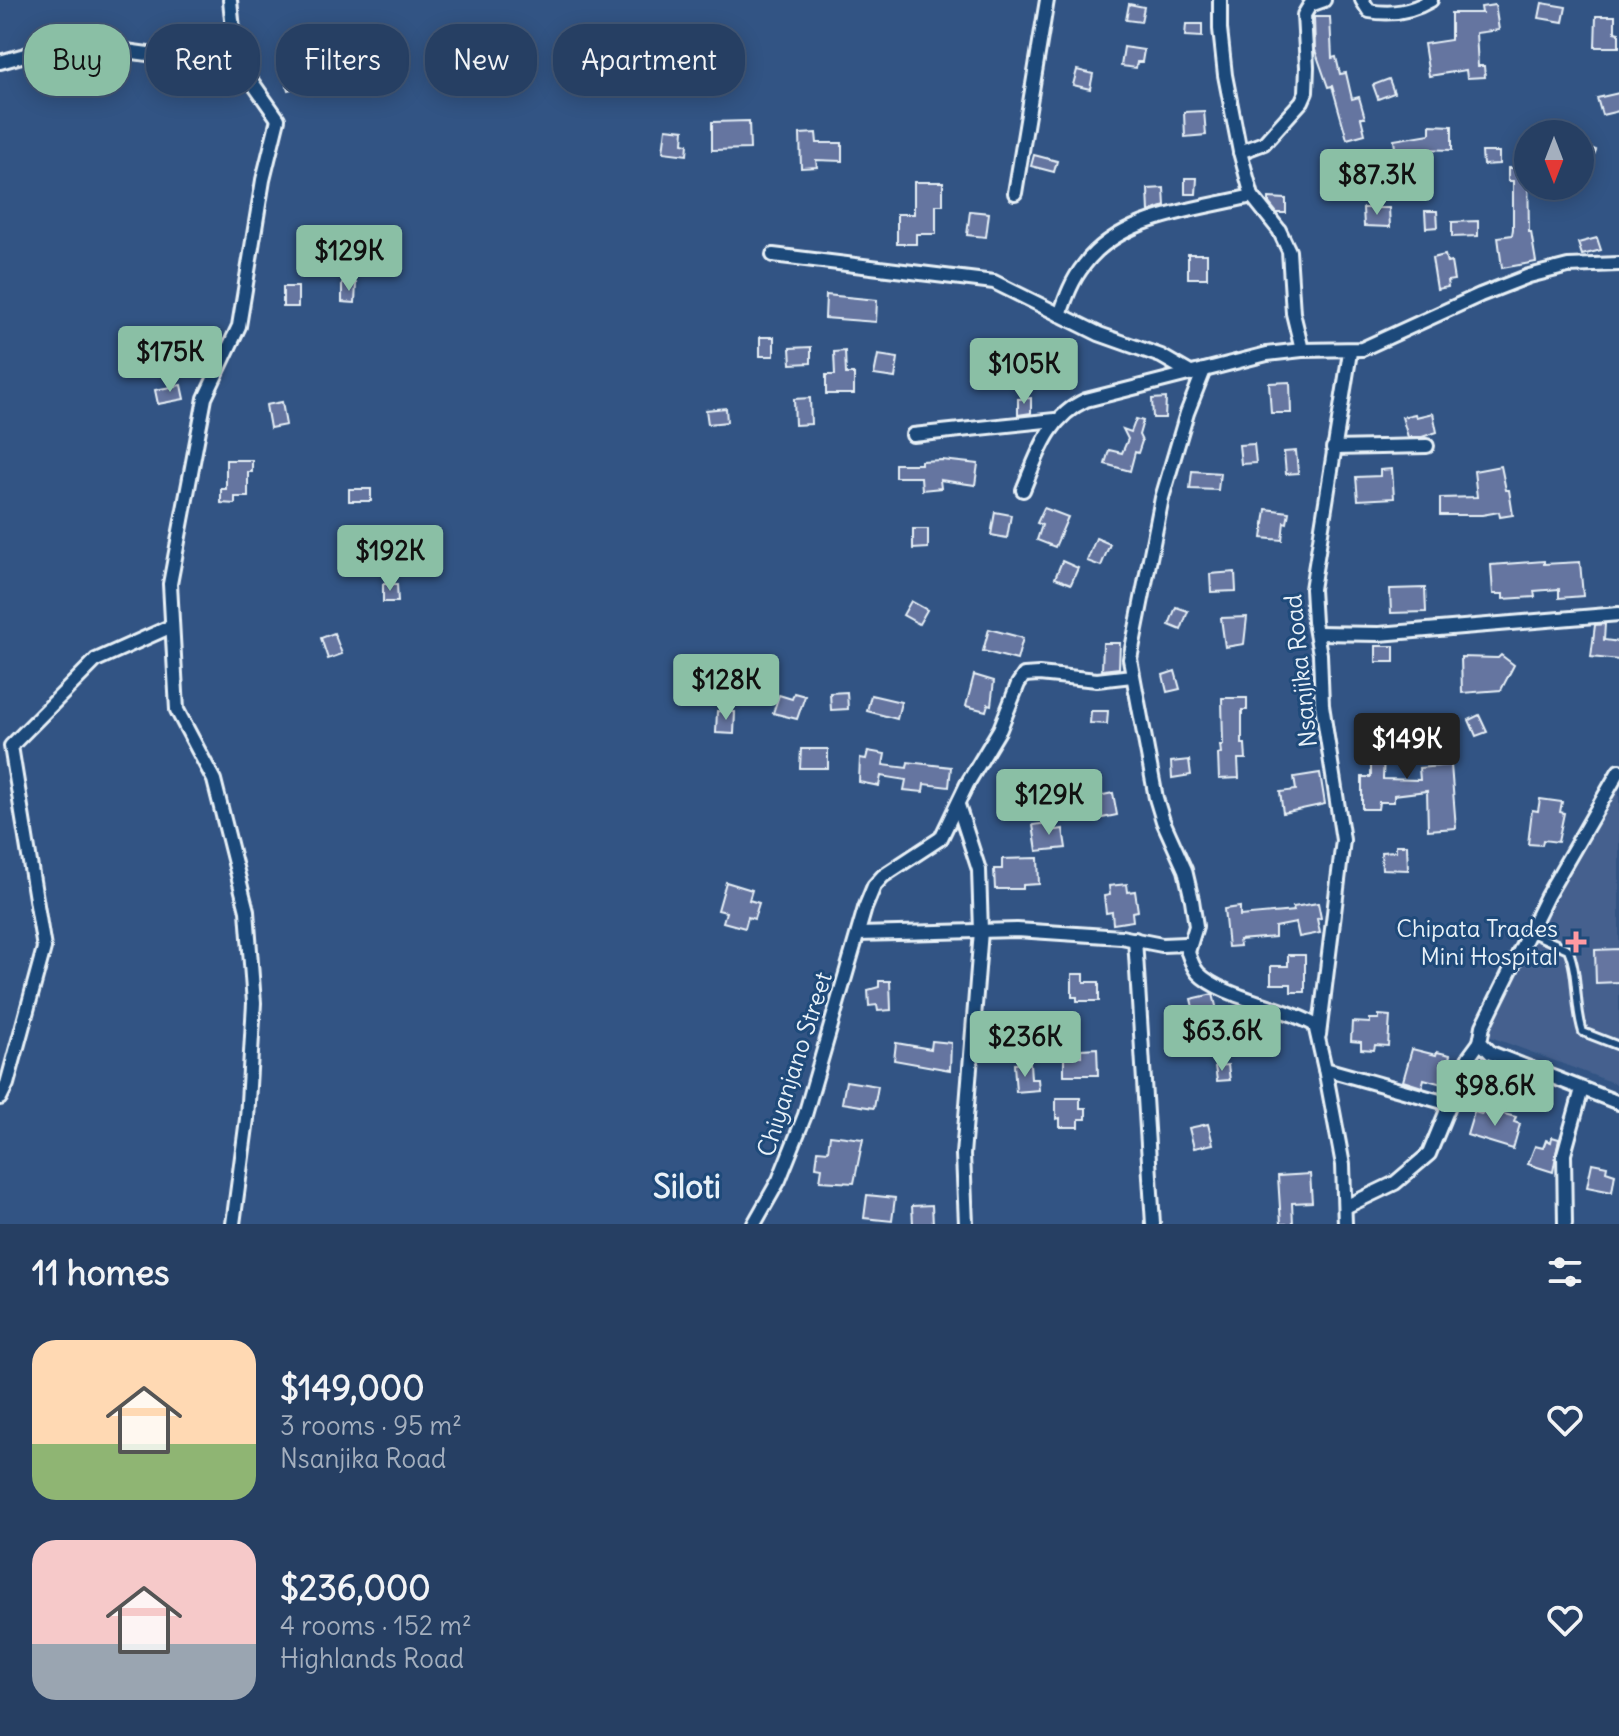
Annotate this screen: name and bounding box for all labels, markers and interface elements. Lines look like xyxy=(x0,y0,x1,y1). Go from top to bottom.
chip: Buy xyxy=(24,24,130,96)
chip: Rent xyxy=(146,24,260,96)
chip: Filters xyxy=(276,24,409,96)
chip: New xyxy=(425,24,537,96)
chip: Apartment xyxy=(553,24,745,96)
north arrow xyxy=(1514,120,1594,200)
map controls xyxy=(1514,120,1594,200)
pin: $87.3K xyxy=(1312,149,1442,217)
text: $87.3K xyxy=(1338,158,1416,191)
pin: $129K xyxy=(293,225,405,293)
text: $129K xyxy=(314,234,384,267)
pin: $175K xyxy=(114,326,226,394)
text: $175K xyxy=(136,335,204,368)
pin: $105K xyxy=(968,338,1080,406)
text: $105K xyxy=(988,347,1060,380)
pin: $192K xyxy=(334,525,446,593)
text: $192K xyxy=(355,534,425,567)
street label: Nsanjika Road xyxy=(1277,593,1323,749)
pin: $128K xyxy=(670,654,782,722)
text: $128K xyxy=(691,663,761,696)
pin: $149K xyxy=(1351,713,1463,781)
text: $149K xyxy=(1372,722,1442,755)
pin: $129K xyxy=(993,769,1105,837)
text: $129K xyxy=(1014,778,1084,811)
place label: Chipata Trades Mini Hospital xyxy=(1396,913,1558,971)
marker: Chipata Trades Mini Hospital xyxy=(1565,931,1587,953)
street label: Chiyanjano Street xyxy=(750,968,838,1160)
pin: $63.6K xyxy=(1157,1005,1287,1073)
pin: $236K xyxy=(969,1011,1081,1079)
text: $63.6K xyxy=(1182,1014,1262,1047)
text: $236K xyxy=(988,1020,1062,1053)
pin: $98.6K xyxy=(1430,1060,1560,1128)
text: $98.6K xyxy=(1455,1069,1535,1102)
district label: Siloti xyxy=(653,1166,721,1207)
icon: filters xyxy=(1543,1250,1587,1294)
text: 11 homes xyxy=(32,1251,169,1294)
text: $149,000 xyxy=(280,1366,425,1409)
icon: home xyxy=(96,1372,192,1468)
icon: heart xyxy=(1543,1398,1587,1442)
text: 3 rooms · 95 m² xyxy=(280,1409,462,1442)
text: Nsanjika Road xyxy=(280,1442,446,1475)
text: $236,000 xyxy=(280,1566,431,1609)
icon: home xyxy=(96,1572,192,1668)
icon: heart xyxy=(1543,1598,1587,1642)
text: 4 rooms · 152 m² xyxy=(280,1609,472,1642)
text: Highlands Road xyxy=(280,1642,464,1675)

